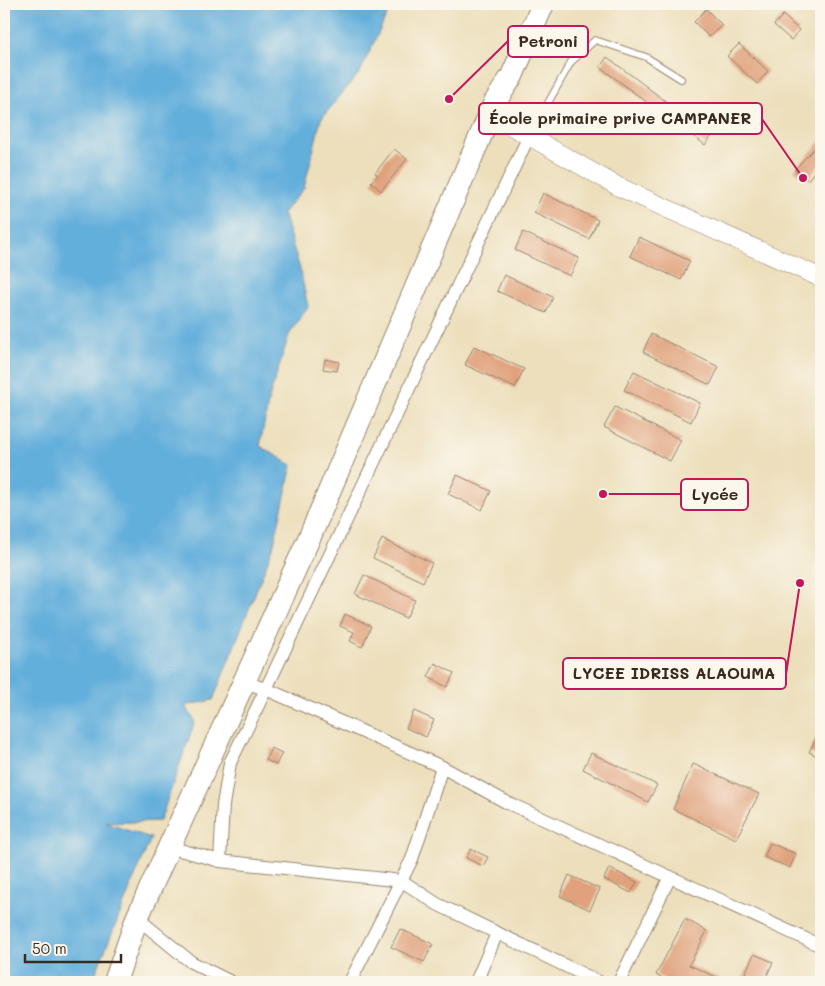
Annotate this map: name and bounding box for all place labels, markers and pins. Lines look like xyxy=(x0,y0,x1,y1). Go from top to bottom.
callout: Petroni xyxy=(508,26,588,57)
callout: École primaire prive CAMPANER xyxy=(479,103,762,134)
callout: Lycée xyxy=(681,479,748,510)
callout: LYCEE IDRISS ALAOUMA xyxy=(563,658,786,689)

